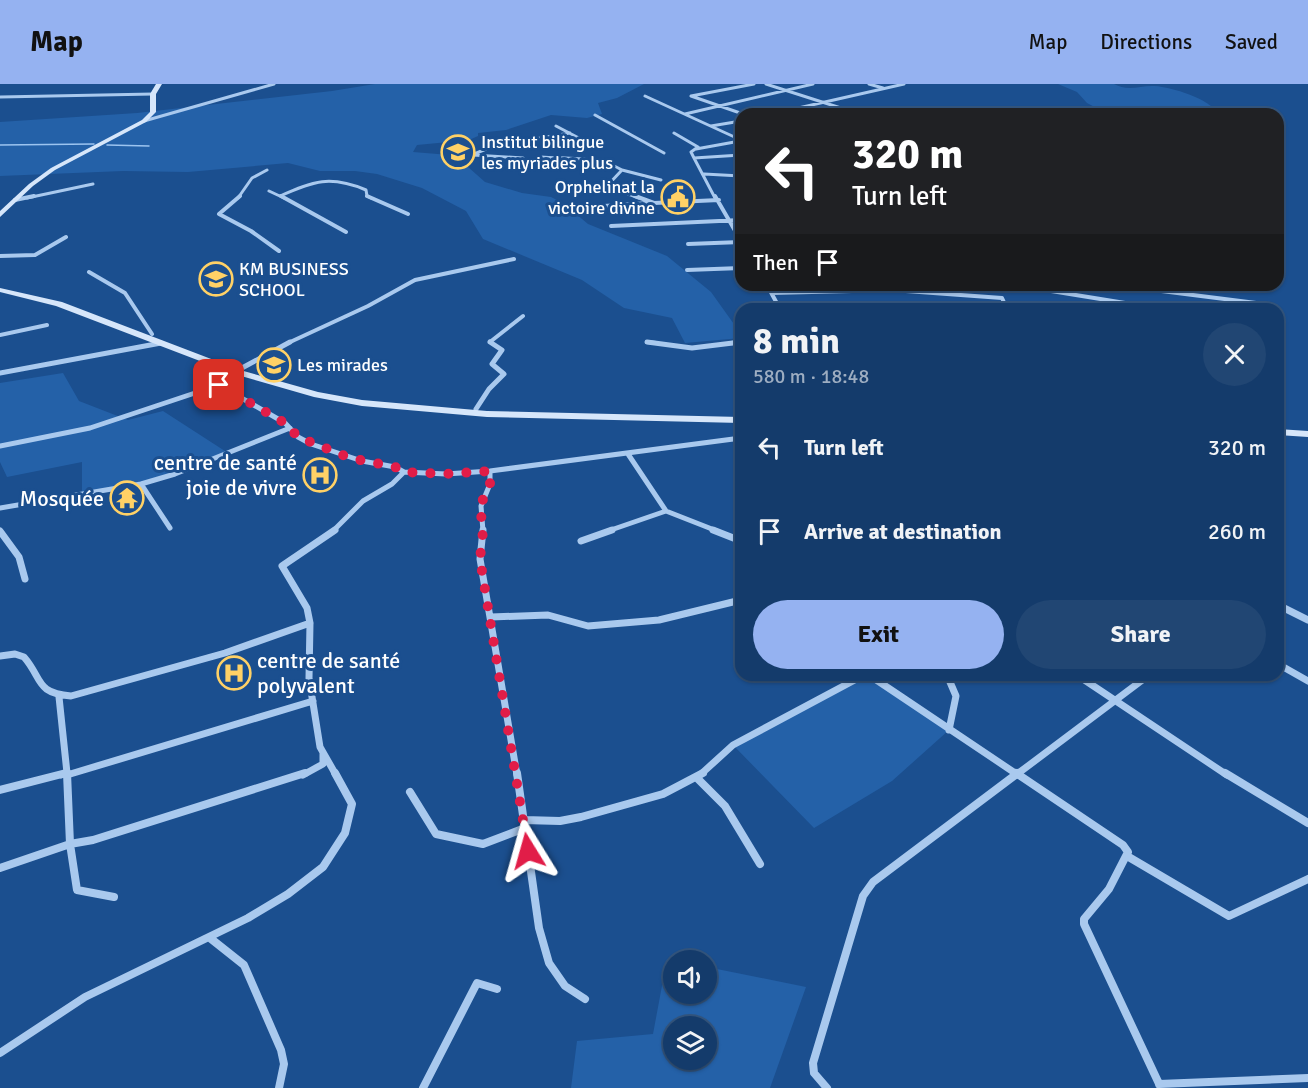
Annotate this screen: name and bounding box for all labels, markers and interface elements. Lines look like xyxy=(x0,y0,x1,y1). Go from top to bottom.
text: Map xyxy=(30,25,83,59)
text: Map xyxy=(1029,29,1067,55)
text: Directions xyxy=(1100,29,1192,55)
text: Saved xyxy=(1225,29,1278,55)
text: 320 m xyxy=(852,129,963,180)
place label: Institut bilingue les myriades plus xyxy=(481,131,613,174)
icon: left xyxy=(753,132,831,210)
school or university icon: Institut bilingue les myriades plus xyxy=(440,134,476,170)
place label: Orphelinat la victoire divine xyxy=(548,176,655,219)
public building icon: Orphelinat la victoire divine xyxy=(660,179,696,215)
text: Turn left xyxy=(852,180,947,213)
icon: arrive xyxy=(811,246,844,279)
text: Then xyxy=(753,249,799,276)
place label: KM BUSINESS SCHOOL xyxy=(239,258,349,301)
school or university icon: KM BUSINESS SCHOOL xyxy=(198,261,234,297)
text: 8 min xyxy=(753,319,840,364)
button: close xyxy=(1203,323,1266,386)
school or university icon: Les mirades xyxy=(256,347,292,383)
place label: Les mirades xyxy=(297,354,388,376)
pin xyxy=(193,359,244,410)
text: 580 m · 18:48 xyxy=(753,364,869,389)
icon: arrive xyxy=(202,368,235,401)
icon: left xyxy=(753,431,786,464)
text: Turn left xyxy=(804,434,884,461)
text: 320 m xyxy=(1208,434,1266,461)
place label: centre de santé joie de vivre xyxy=(154,449,297,501)
hospital icon: centre de santé joie de vivre xyxy=(302,457,338,493)
temple icon: Mosquée xyxy=(109,480,145,516)
place label: Mosquée xyxy=(20,485,104,512)
icon: arrive xyxy=(753,515,786,548)
text: Arrive at destination xyxy=(804,518,1001,545)
text: 260 m xyxy=(1208,518,1266,545)
button: Exit xyxy=(753,600,1004,669)
button: Share xyxy=(1016,600,1266,669)
place label: centre de santé polyvalent xyxy=(257,647,400,699)
hospital icon: centre de santé polyvalent xyxy=(216,655,252,691)
position arrow xyxy=(496,819,560,883)
map controls xyxy=(663,950,717,1070)
button: sound xyxy=(663,950,717,1004)
button: layers xyxy=(663,1016,717,1070)

